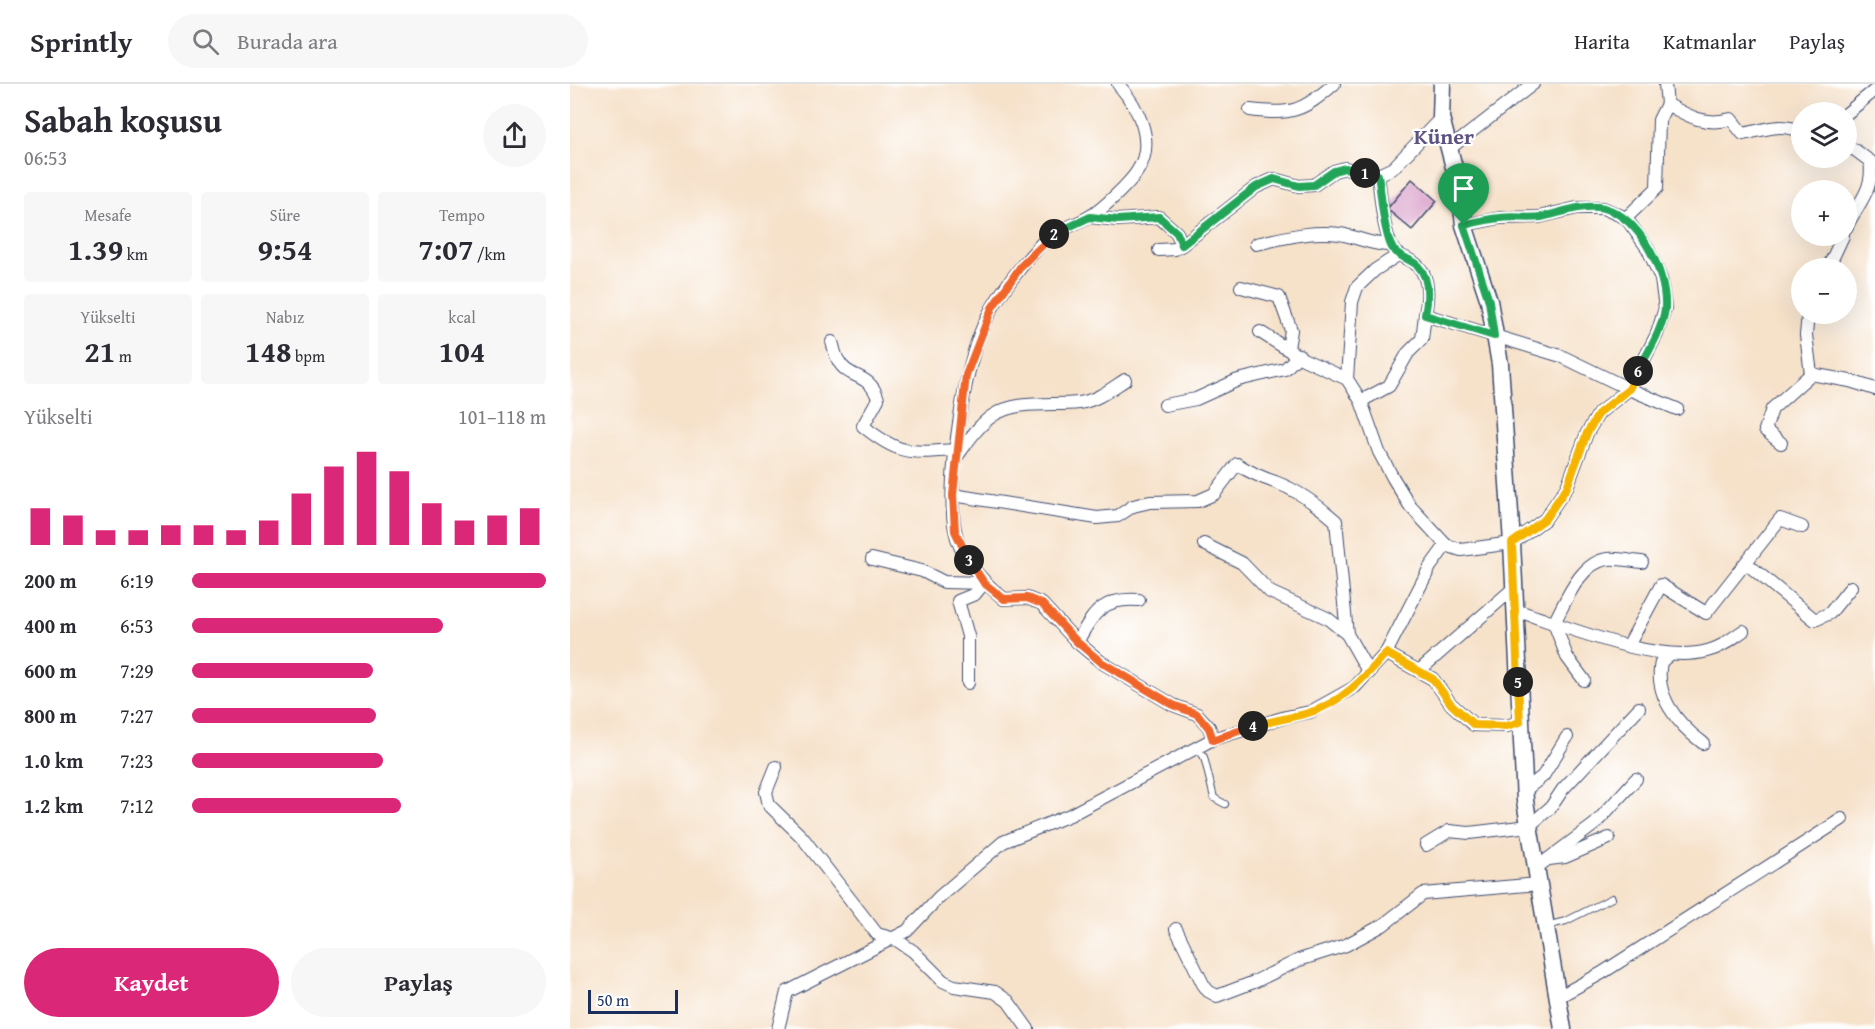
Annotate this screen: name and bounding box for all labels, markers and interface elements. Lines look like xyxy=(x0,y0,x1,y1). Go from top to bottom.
search box xyxy=(168,14,588,68)
text: Sprintly xyxy=(30,21,132,62)
icon: search xyxy=(189,25,222,58)
text: Burada ara xyxy=(237,25,338,57)
text: Harita xyxy=(1574,26,1630,57)
text: Katmanlar xyxy=(1663,26,1756,57)
text: Paylaş xyxy=(1789,26,1845,57)
text: Sabah koşusu xyxy=(24,96,222,144)
map controls xyxy=(1791,102,1857,324)
button: layers xyxy=(1791,102,1857,168)
button: share xyxy=(483,104,546,167)
district label: Küner xyxy=(1414,120,1474,152)
text: 06:53 xyxy=(24,143,67,172)
pin: 1 xyxy=(1350,158,1380,188)
text: 1 xyxy=(1361,161,1369,185)
pin xyxy=(1438,163,1489,225)
icon: arrive xyxy=(1447,172,1480,205)
button: + xyxy=(1791,180,1857,246)
text: Mesafe xyxy=(84,203,132,227)
text: Süre xyxy=(270,203,300,227)
text: Tempo xyxy=(439,203,485,227)
pin: 2 xyxy=(1039,219,1069,249)
text: 2 xyxy=(1050,222,1058,246)
text: 1.39 xyxy=(68,227,123,271)
text: 9:54 xyxy=(257,227,313,271)
text: 7:07 xyxy=(418,227,473,271)
text: km xyxy=(123,242,148,266)
text: /km xyxy=(473,242,506,266)
button: − xyxy=(1791,258,1857,324)
text: Yükselti xyxy=(81,305,135,329)
text: Nabız xyxy=(266,305,304,329)
text: kcal xyxy=(448,305,476,329)
text: 21 xyxy=(84,329,115,373)
text: 148 xyxy=(245,329,292,373)
text: 104 xyxy=(439,329,485,373)
text: m xyxy=(115,344,132,368)
text: bpm xyxy=(292,344,325,368)
pin: 6 xyxy=(1623,356,1653,386)
text: 6 xyxy=(1634,359,1642,383)
text: Yükselti xyxy=(24,402,93,431)
text: 101–118 m xyxy=(458,402,546,431)
pin: 3 xyxy=(954,545,984,575)
text: 3 xyxy=(965,548,973,572)
text: 200 m xyxy=(24,566,77,595)
text: 6:19 xyxy=(120,566,154,595)
text: 400 m xyxy=(24,611,77,640)
text: 6:53 xyxy=(120,611,154,640)
text: 600 m xyxy=(24,656,77,685)
text: 7:29 xyxy=(120,656,154,685)
pin: 5 xyxy=(1503,667,1533,697)
text: 5 xyxy=(1514,670,1522,694)
text: 800 m xyxy=(24,701,77,730)
text: 7:27 xyxy=(120,701,154,730)
pin: 4 xyxy=(1238,711,1268,741)
text: 4 xyxy=(1249,714,1257,738)
text: 1.0 km xyxy=(24,746,83,775)
text: 7:23 xyxy=(120,746,154,775)
text: 1.2 km xyxy=(24,791,83,820)
text: 7:12 xyxy=(120,791,154,820)
button: Kaydet xyxy=(24,948,279,1017)
button: Paylaş xyxy=(291,948,546,1017)
scale bar xyxy=(588,987,678,1014)
text: 50 m xyxy=(597,988,629,1012)

